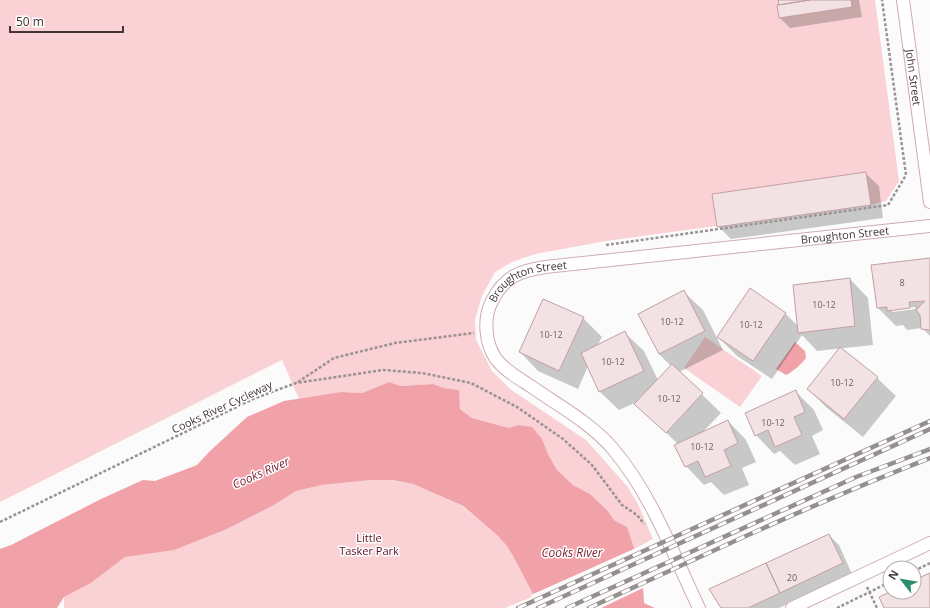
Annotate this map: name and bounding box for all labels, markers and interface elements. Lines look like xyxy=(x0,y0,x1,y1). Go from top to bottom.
scale bar xyxy=(10,8,123,34)
text: 50 m xyxy=(16,13,44,30)
street label: John Street xyxy=(903,47,925,106)
street label: Broughton Street xyxy=(800,222,890,247)
street label: Broughton Street xyxy=(485,257,568,305)
house number: 8 xyxy=(899,276,905,289)
house number: 10-12 xyxy=(812,298,836,311)
house number: 10-12 xyxy=(660,315,684,328)
house number: 10-12 xyxy=(739,318,763,331)
house number: 10-12 xyxy=(539,328,563,341)
house number: 10-12 xyxy=(601,355,625,368)
street label: Cooks River Cycleway xyxy=(169,376,275,436)
house number: 10-12 xyxy=(830,376,854,389)
house number: 10-12 xyxy=(657,392,681,405)
house number: 10-12 xyxy=(761,416,785,429)
house number: 10-12 xyxy=(690,440,714,453)
water label: Cooks River xyxy=(230,452,293,493)
park label: Little Tasker Park xyxy=(339,530,399,558)
water label: Cooks River xyxy=(542,544,604,561)
north arrow xyxy=(882,560,922,600)
text: N xyxy=(884,567,902,582)
house number: 20 xyxy=(787,571,797,584)

